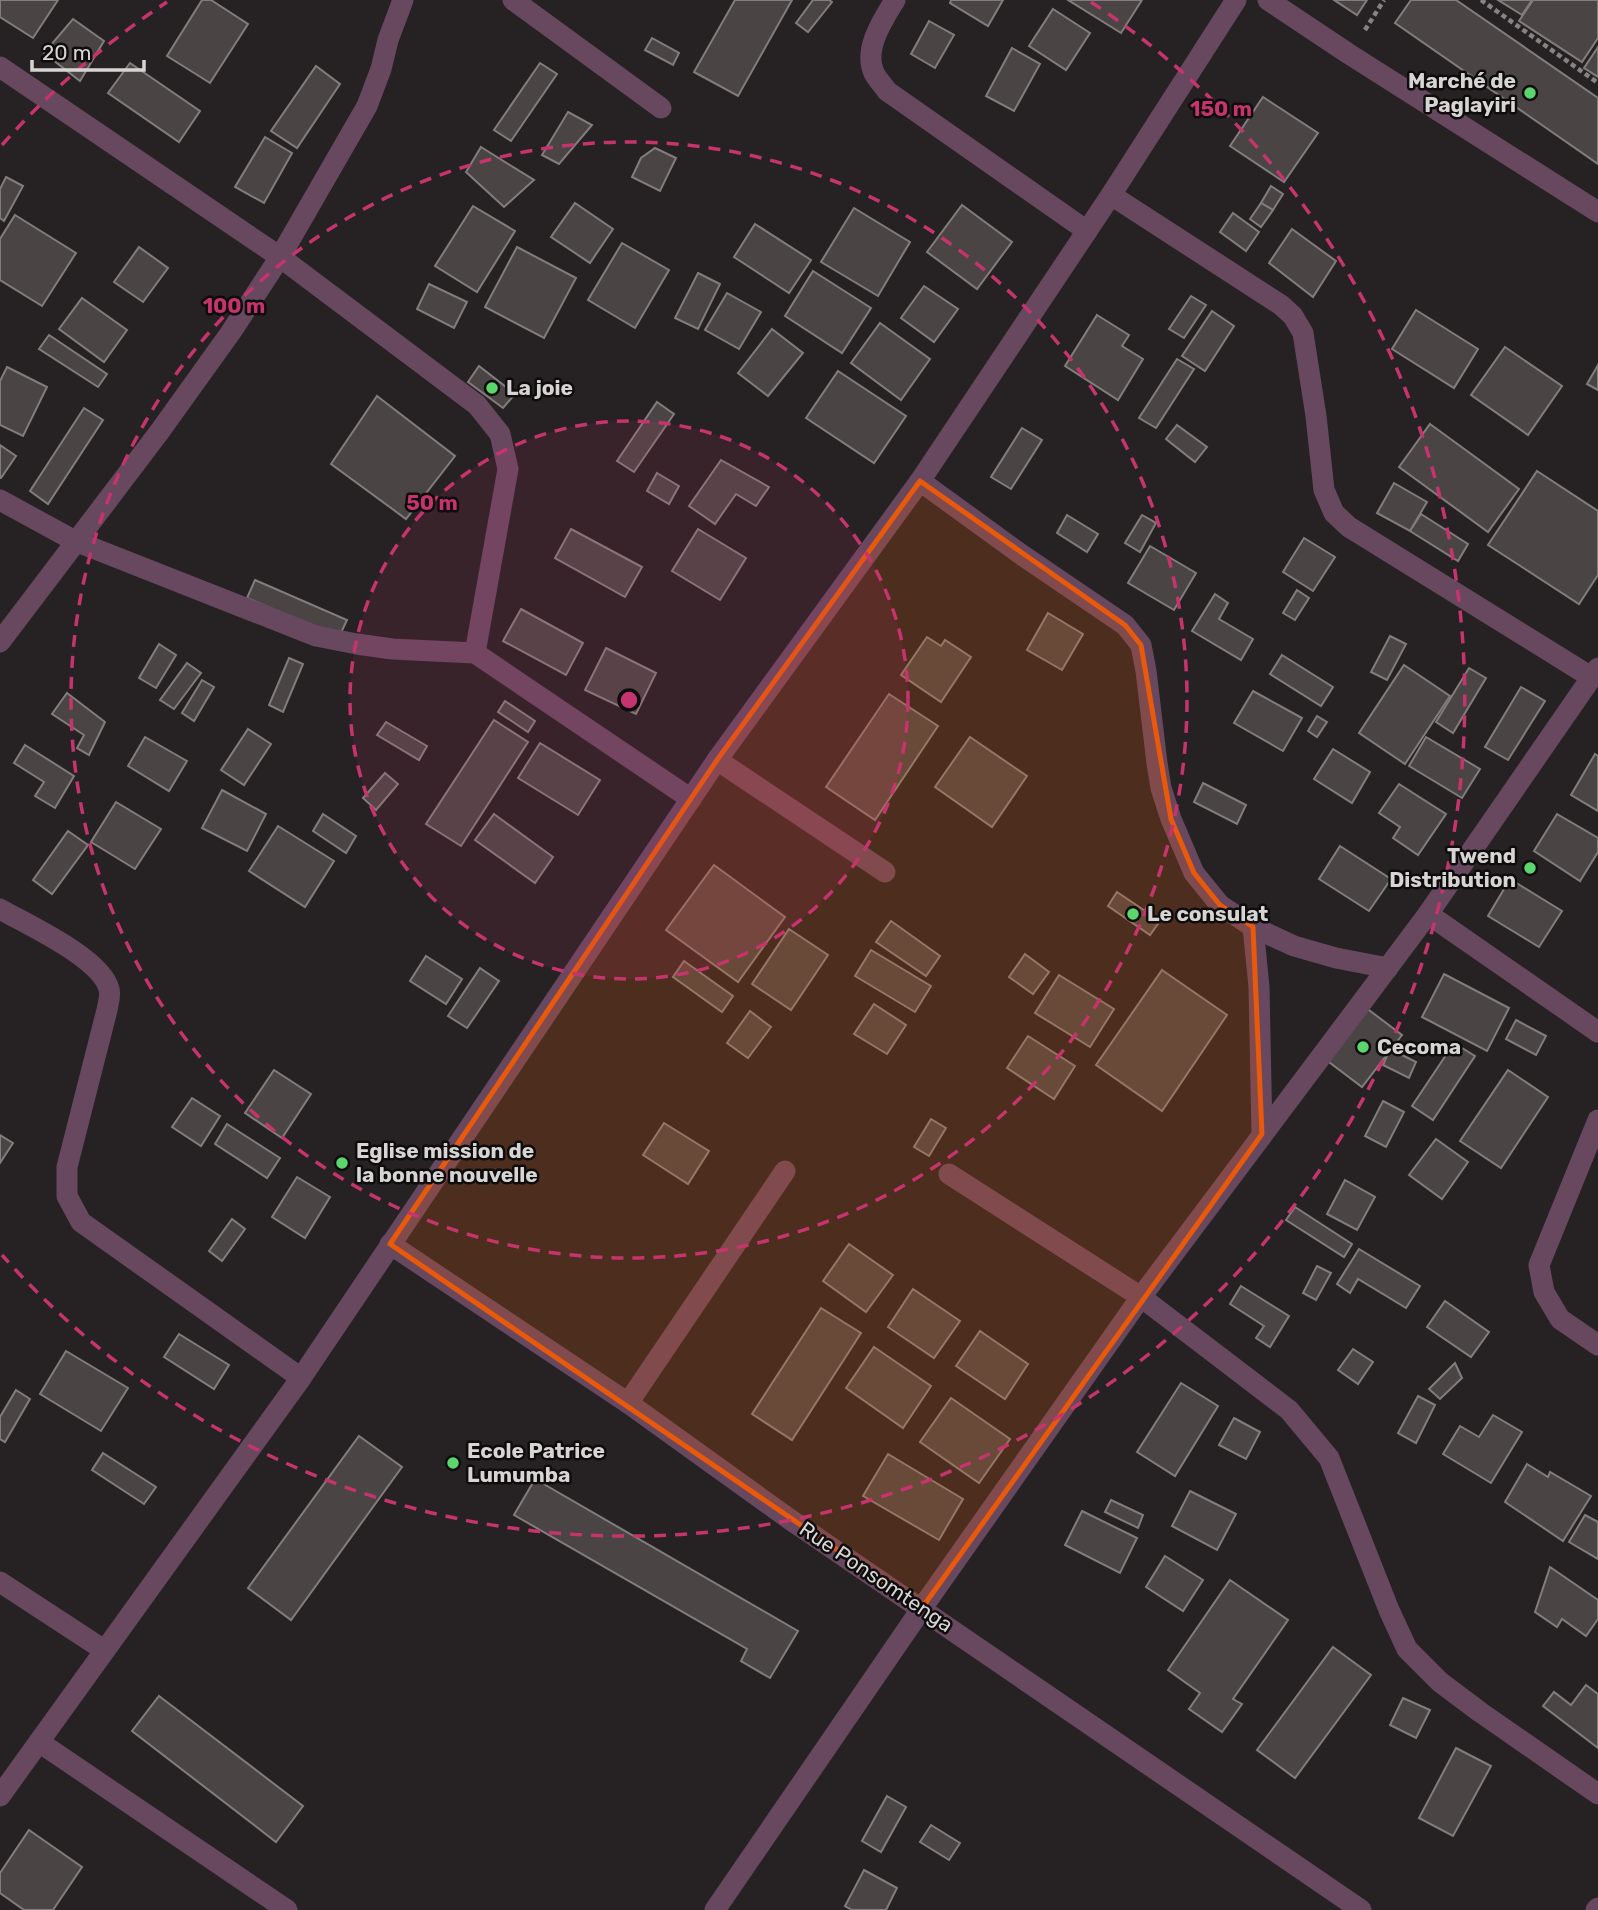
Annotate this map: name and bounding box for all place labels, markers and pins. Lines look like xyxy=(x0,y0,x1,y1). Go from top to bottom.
place label: Marché de Paglayiri xyxy=(1408,68,1516,117)
marker: Marché de Paglayiri xyxy=(1522,85,1538,101)
place label: La joie xyxy=(506,375,573,400)
marker: La joie xyxy=(484,380,500,396)
centre of rings xyxy=(617,688,641,712)
place label: Twend Distribution xyxy=(1389,843,1516,892)
marker: Twend Distribution xyxy=(1522,860,1538,876)
place label: Le consulat xyxy=(1147,901,1268,926)
marker: Le consulat xyxy=(1125,906,1141,922)
place label: Cecoma xyxy=(1377,1034,1461,1059)
marker: Cecoma xyxy=(1355,1039,1371,1055)
place label: Eglise mission de la bonne nouvelle xyxy=(356,1138,538,1187)
marker: Eglise mission de la bonne nouvelle xyxy=(334,1155,350,1171)
place label: Ecole Patrice Lumumba xyxy=(467,1438,605,1487)
marker: Ecole Patrice Lumumba xyxy=(445,1455,461,1471)

